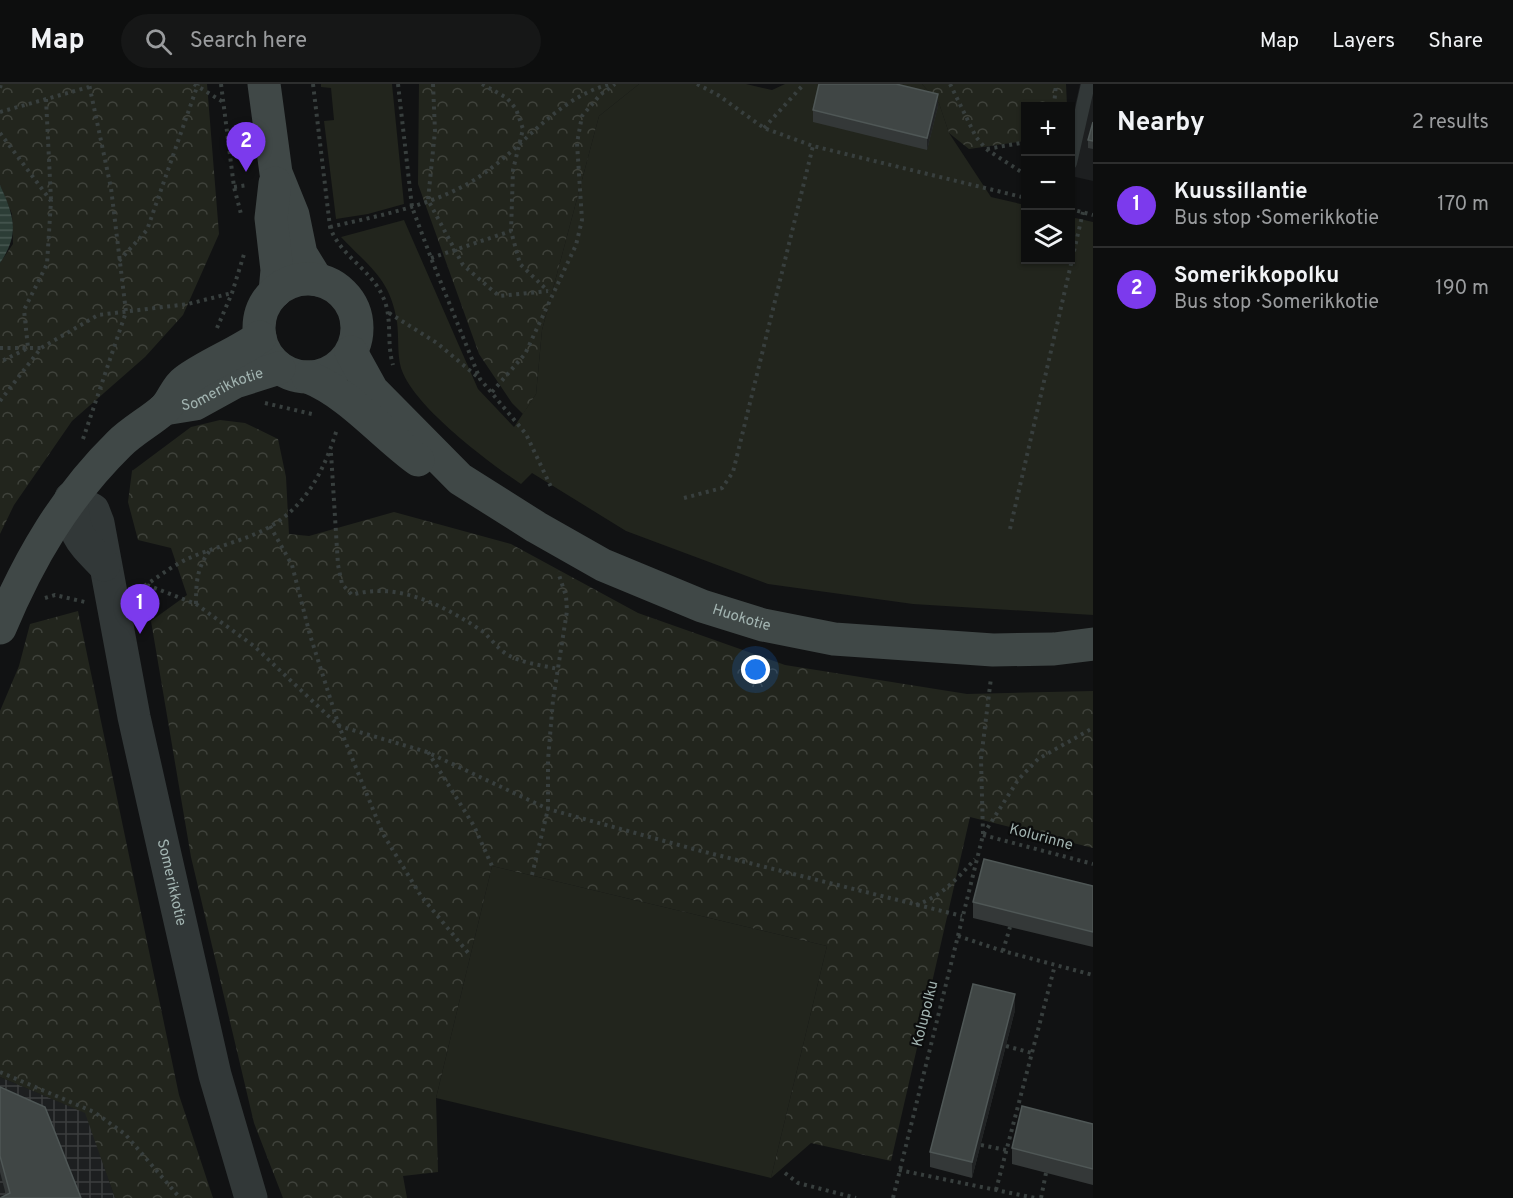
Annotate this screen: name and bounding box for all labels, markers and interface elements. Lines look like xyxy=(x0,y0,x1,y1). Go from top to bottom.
search box xyxy=(121,14,541,68)
text: Map xyxy=(30,23,85,59)
icon: search xyxy=(142,25,175,58)
text: Search here xyxy=(190,28,307,55)
text: Map xyxy=(1260,28,1299,55)
text: Layers xyxy=(1332,28,1395,55)
text: Share xyxy=(1428,28,1483,55)
map controls xyxy=(1021,102,1075,264)
button: + xyxy=(1021,102,1075,156)
text: Nearby xyxy=(1117,107,1205,140)
text: 2 results xyxy=(1412,110,1489,136)
pin: 2 xyxy=(226,122,266,172)
button: − xyxy=(1021,156,1075,210)
text: Kuussillantie xyxy=(1174,179,1308,206)
text: 1 xyxy=(1133,192,1141,218)
text: 170 m xyxy=(1437,192,1489,218)
text: Bus stop · Somerikkotie xyxy=(1174,206,1379,232)
button: layers xyxy=(1021,210,1075,264)
text: Somerikkopolku xyxy=(1174,263,1339,290)
text: 2 xyxy=(1130,276,1143,302)
text: 190 m xyxy=(1435,276,1489,302)
text: Bus stop · Somerikkotie xyxy=(1174,290,1379,316)
street label: Somerikkotie xyxy=(180,364,266,416)
pin: 1 xyxy=(120,584,160,634)
street label: Huokotie xyxy=(710,600,772,636)
your location xyxy=(741,655,770,684)
street label: Kolurinne xyxy=(1007,820,1075,856)
street label: Somerikkotie xyxy=(152,837,190,928)
street label: Kolupolku xyxy=(909,979,943,1049)

